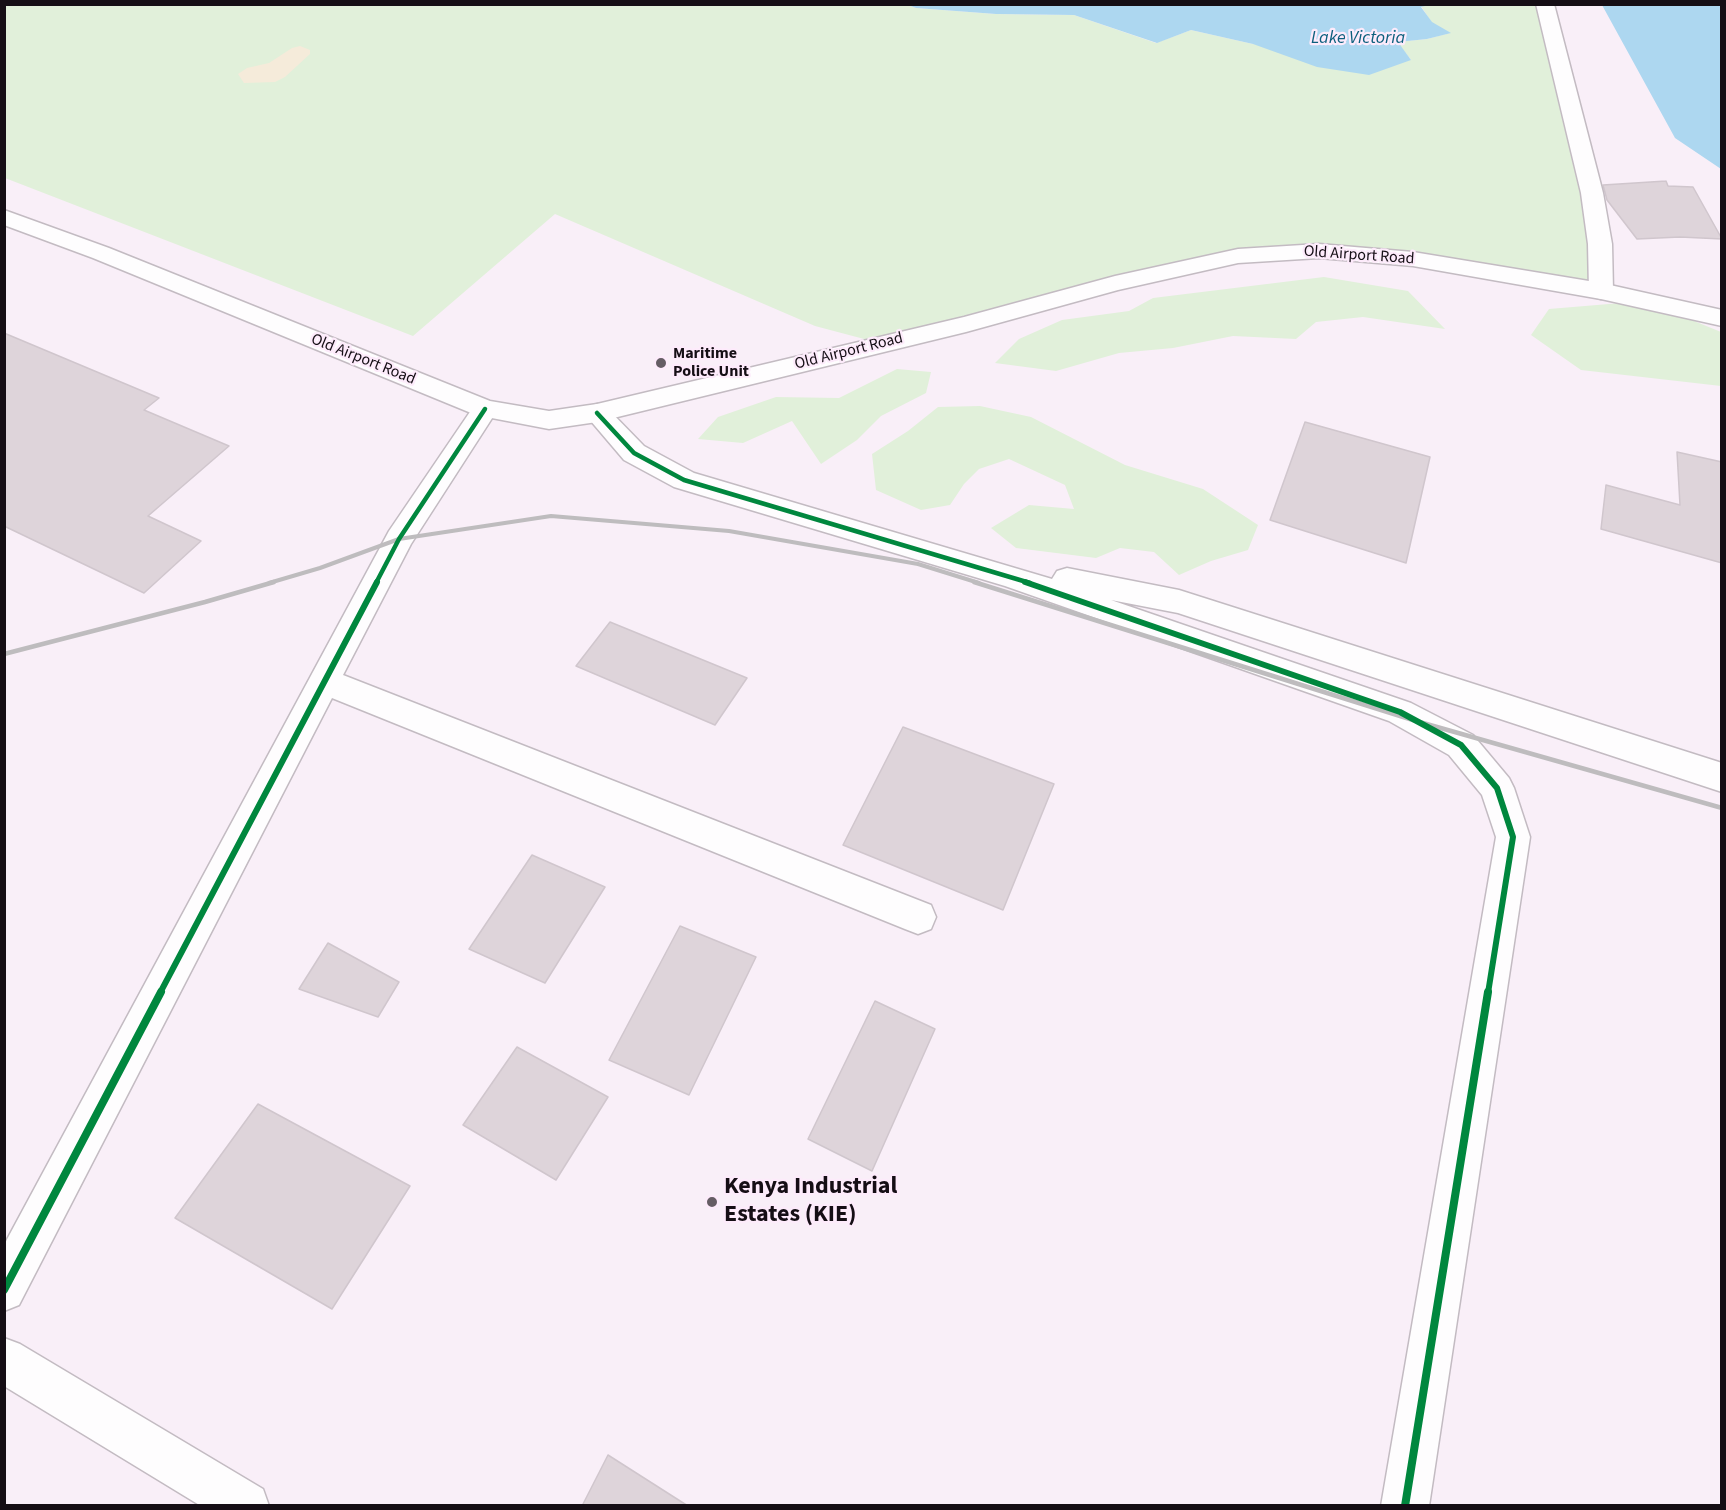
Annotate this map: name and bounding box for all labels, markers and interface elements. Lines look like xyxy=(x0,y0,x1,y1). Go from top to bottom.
water label: Lake Victoria xyxy=(1311,28,1405,50)
street label: Old Airport Road xyxy=(1303,243,1415,269)
street label: Old Airport Road xyxy=(793,329,905,375)
street label: Old Airport Road xyxy=(308,330,418,390)
place label: Maritime Police Unit xyxy=(673,344,749,382)
marker: Maritime Police Unit xyxy=(654,356,668,370)
place label: Kenya Industrial Estates (KIE) xyxy=(724,1174,897,1230)
marker: Kenya Industrial Estates (KIE) xyxy=(705,1195,719,1209)

